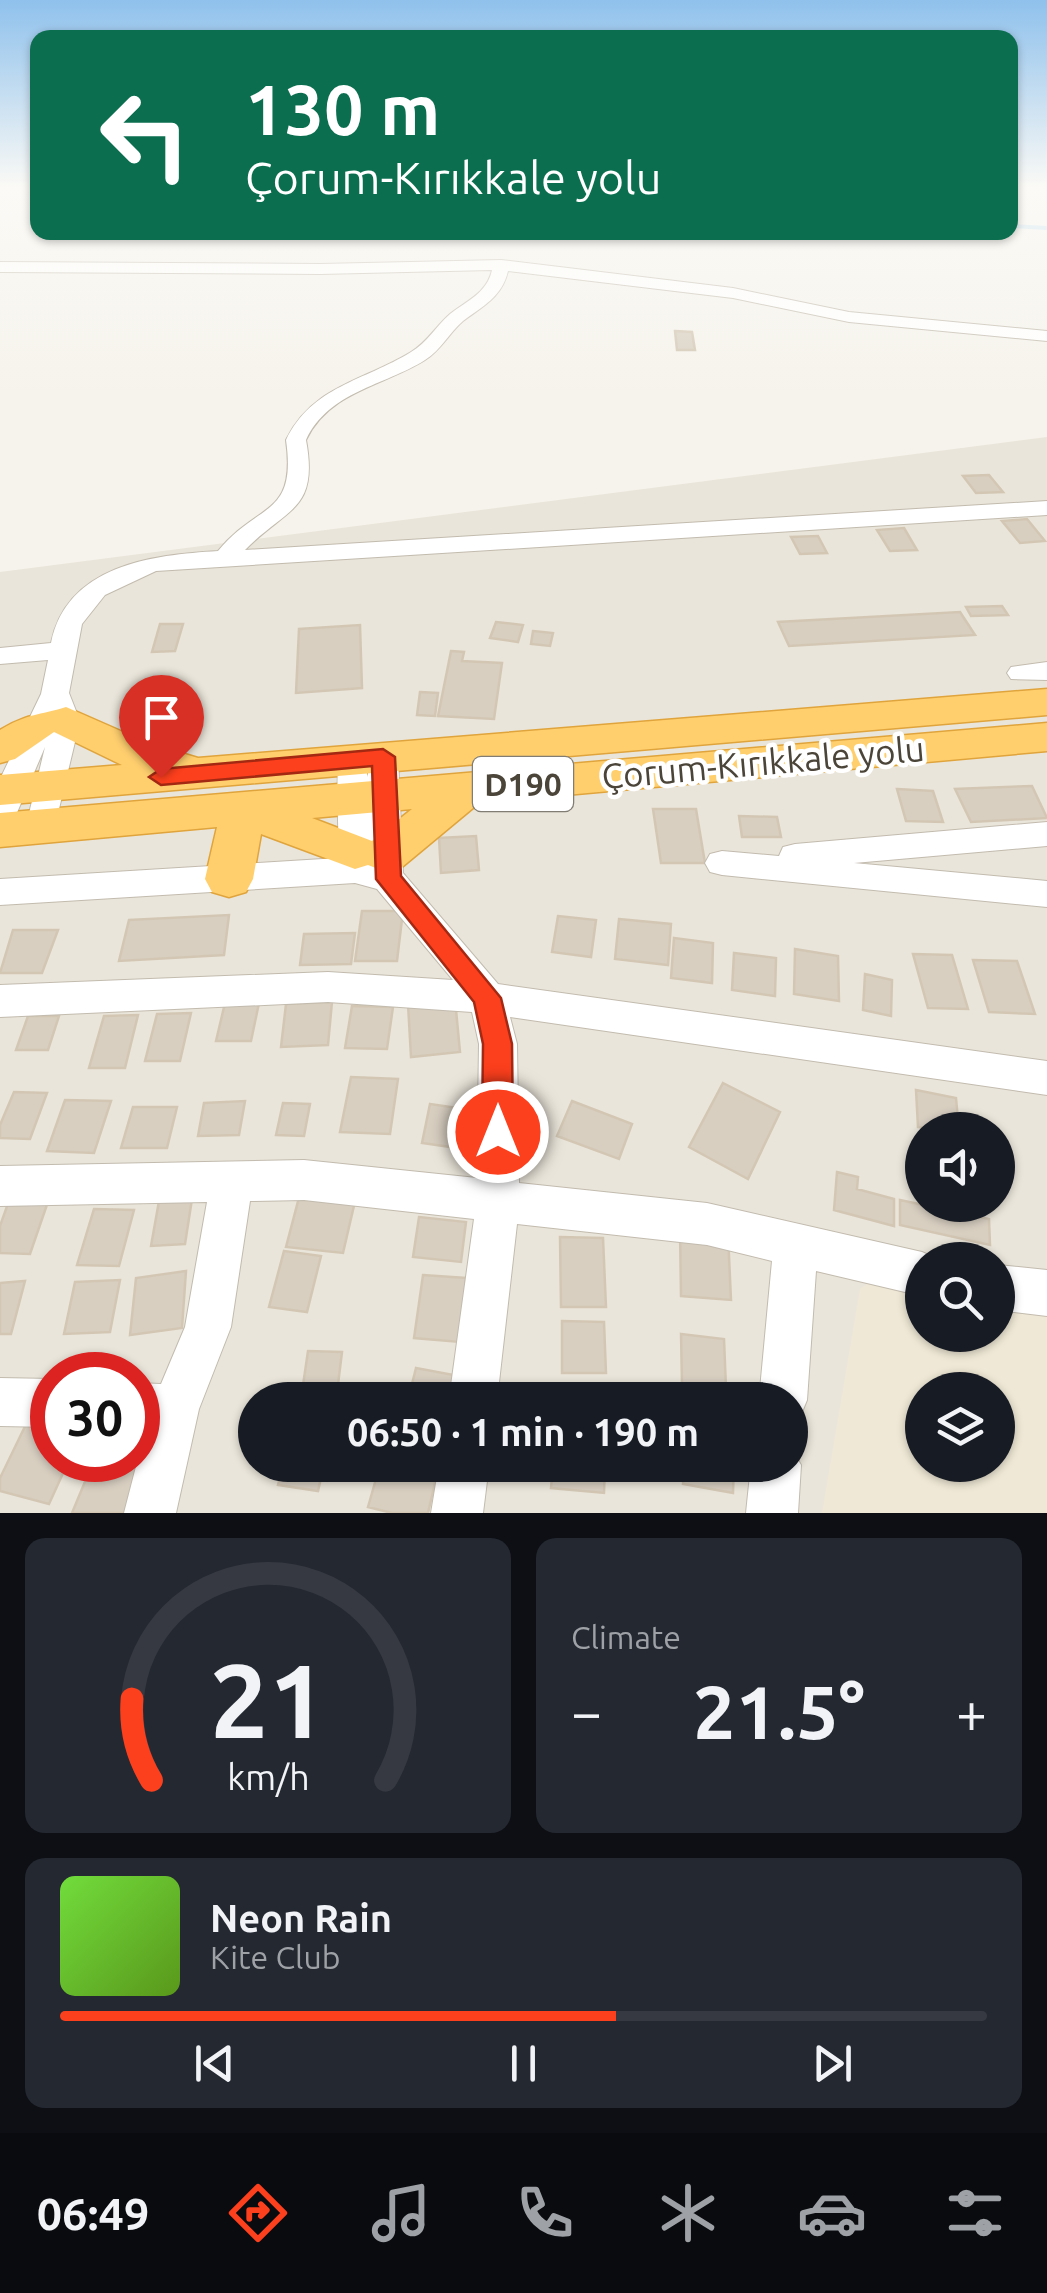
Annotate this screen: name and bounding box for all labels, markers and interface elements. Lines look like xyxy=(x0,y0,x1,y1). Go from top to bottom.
icon: left xyxy=(80,70,210,200)
text: 130 m xyxy=(245,70,440,148)
text: Çorum-Kırıkkale yolu xyxy=(245,152,662,203)
pin xyxy=(119,675,204,778)
icon: arrive xyxy=(134,690,189,745)
street label: Çorum-Kırıkkale yolu xyxy=(600,728,926,796)
road number: D190 xyxy=(473,757,573,811)
position arrow xyxy=(446,1080,550,1184)
map controls xyxy=(905,1112,1015,1482)
button: sound xyxy=(905,1112,1015,1222)
button: search xyxy=(905,1242,1015,1352)
speed limit sign: 30 xyxy=(30,1352,160,1482)
button: layers xyxy=(905,1372,1015,1482)
text: 06:50 · 1 min · 190 m xyxy=(347,1411,699,1453)
text: Climate xyxy=(571,1619,681,1655)
text: 21 xyxy=(209,1641,327,1758)
text: 21.5° xyxy=(693,1669,865,1753)
text: − xyxy=(571,1681,602,1742)
text: + xyxy=(956,1681,987,1742)
text: km/h xyxy=(227,1757,309,1797)
text: Neon Rain xyxy=(210,1897,392,1939)
text: Kite Club xyxy=(210,1939,340,1975)
icon: previous xyxy=(187,2036,242,2091)
icon: pause xyxy=(496,2036,551,2091)
icon: next xyxy=(805,2036,860,2091)
icon: directions xyxy=(223,2178,293,2248)
icon: music xyxy=(366,2178,436,2248)
icon: phone xyxy=(510,2178,580,2248)
icon: climate xyxy=(653,2178,723,2248)
icon: car xyxy=(797,2178,867,2248)
icon: filters xyxy=(940,2178,1010,2248)
text: 06:49 xyxy=(37,2188,149,2239)

